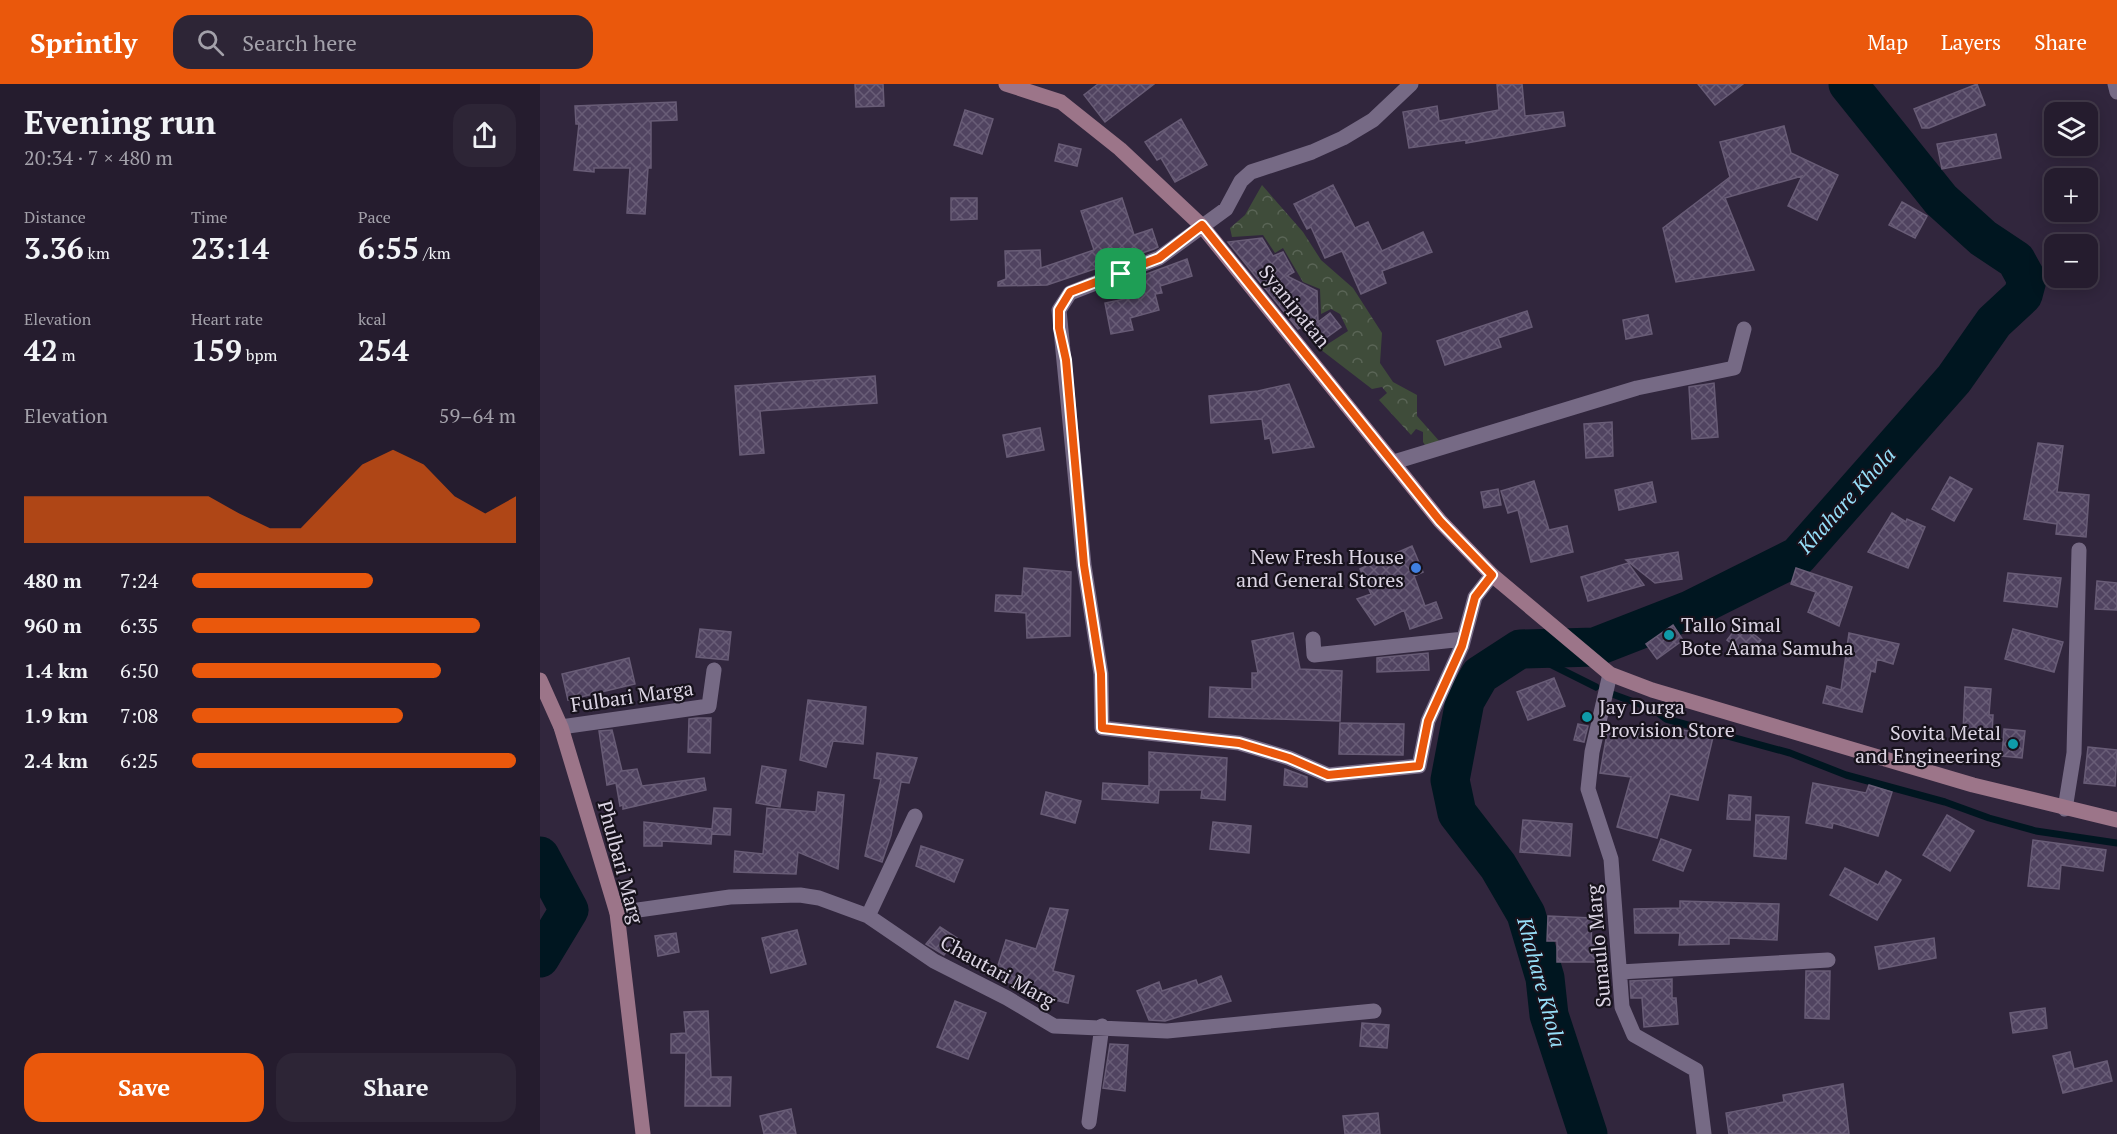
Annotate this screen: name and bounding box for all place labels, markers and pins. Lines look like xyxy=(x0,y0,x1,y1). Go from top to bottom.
pin xyxy=(1095,248,1146,299)
place label: New Fresh House and General Stores xyxy=(1236,543,1404,593)
marker: New Fresh House and General Stores xyxy=(1409,561,1423,575)
place label: Tallo Simal Bote Aama Samuha xyxy=(1681,611,1853,661)
marker: Tallo Simal Bote Aama Samuha xyxy=(1662,628,1676,642)
place label: Jay Durga Provision Store xyxy=(1599,693,1735,743)
marker: Jay Durga Provision Store xyxy=(1580,710,1594,724)
place label: Sovita Metal and Engineering xyxy=(1855,719,2001,769)
marker: Sovita Metal and Engineering xyxy=(2006,737,2020,751)

